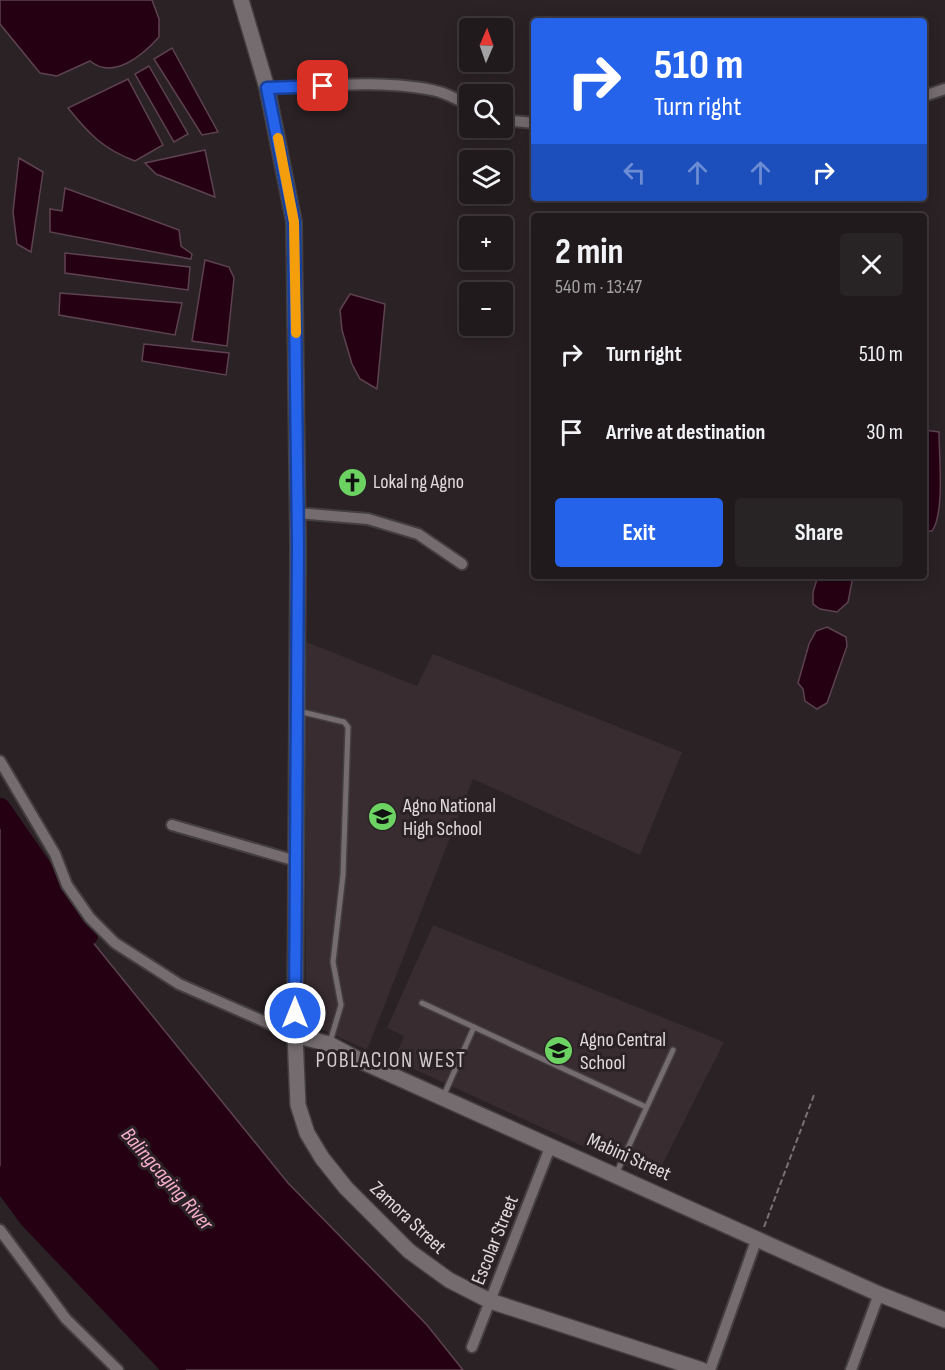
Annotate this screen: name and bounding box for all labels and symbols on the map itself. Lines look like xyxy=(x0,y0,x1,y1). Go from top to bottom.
north arrow xyxy=(459,18,513,72)
pin xyxy=(297,60,348,111)
church icon: Lokal ng Agno xyxy=(336,466,368,498)
place label: Lokal ng Agno xyxy=(373,470,464,494)
place label: Agno National High School xyxy=(402,794,496,841)
school or university icon: Agno National High School xyxy=(366,801,398,833)
position arrow xyxy=(263,981,327,1045)
place label: Agno Central School xyxy=(579,1028,666,1075)
school or university icon: Agno Central School xyxy=(543,1035,575,1067)
district label: POBLACION WEST xyxy=(316,1047,466,1074)
water label: Balingcaging River xyxy=(116,1123,219,1236)
street label: Mabini Street xyxy=(583,1128,675,1186)
street label: Zamora Street xyxy=(365,1177,451,1259)
street label: Escolar Street xyxy=(466,1192,524,1288)

